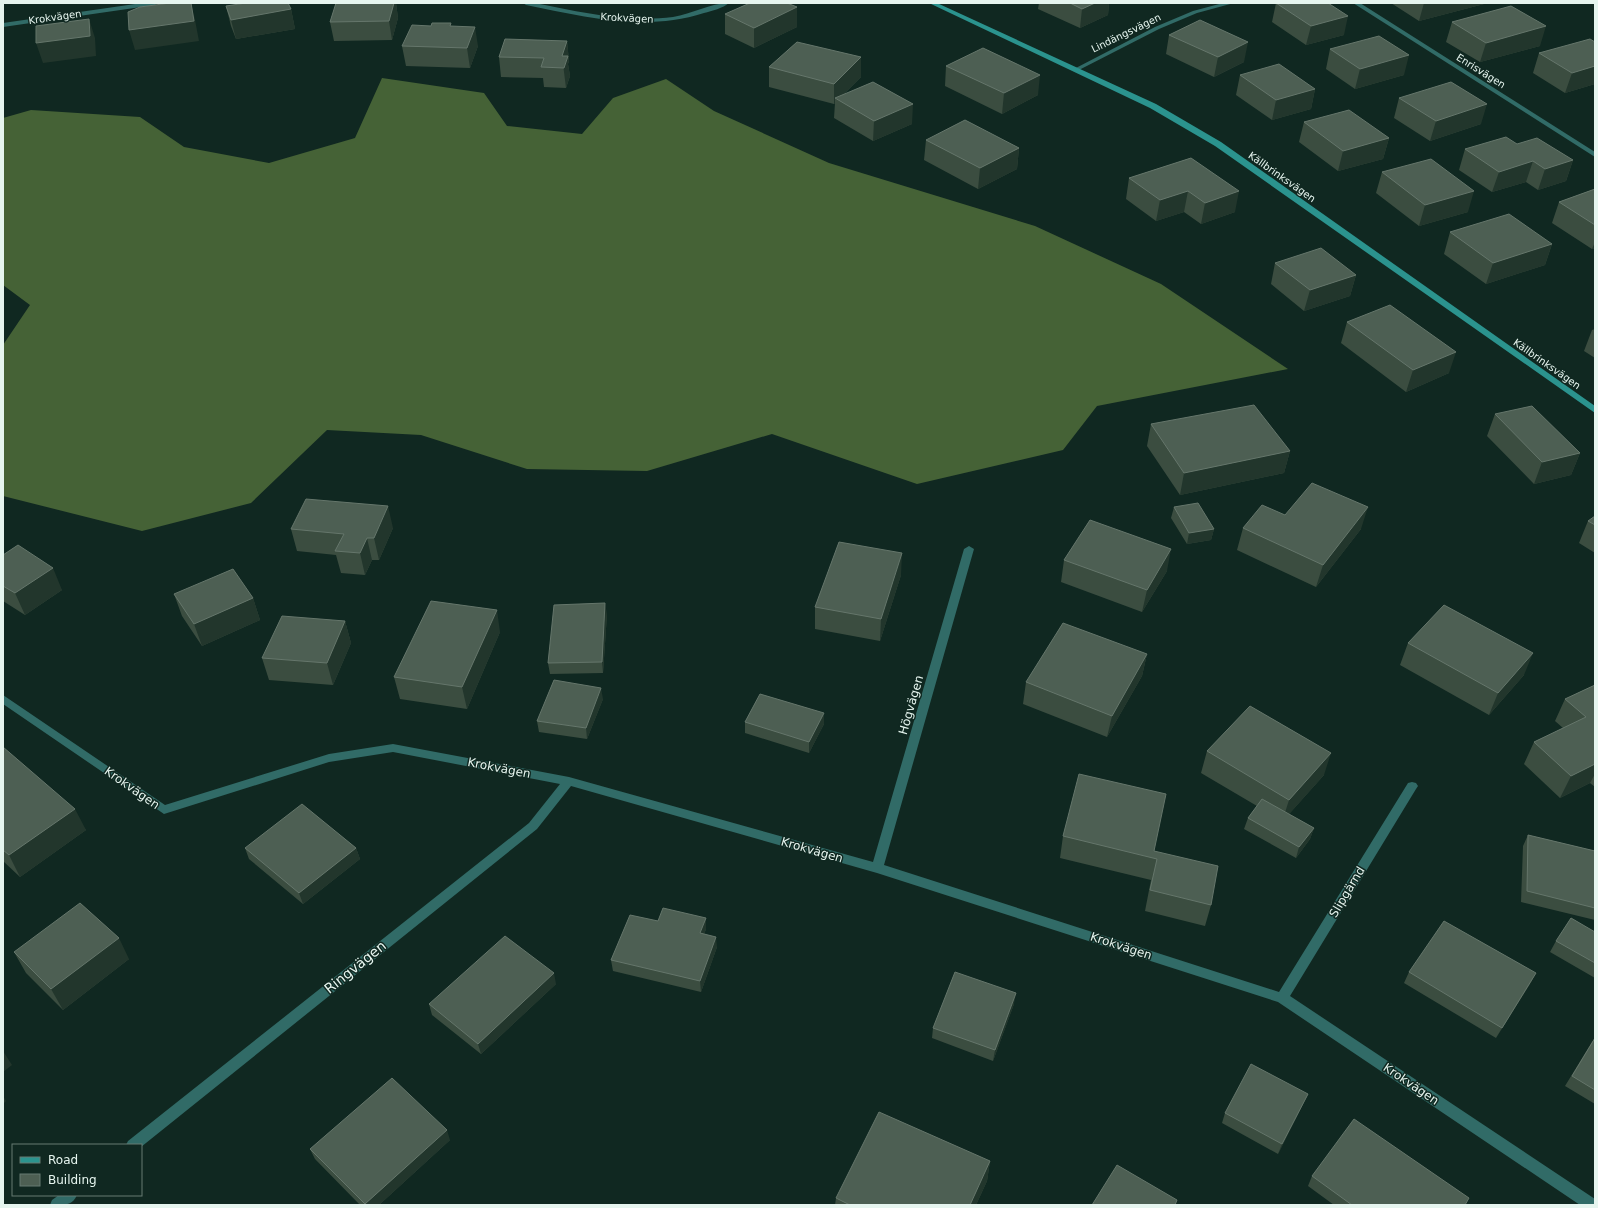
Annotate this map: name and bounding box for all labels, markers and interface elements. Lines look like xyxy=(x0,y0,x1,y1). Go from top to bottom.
street label: Krokvägen xyxy=(28,8,82,26)
street label: Krokvägen xyxy=(600,11,654,25)
street label: Lindängsvägen xyxy=(1089,11,1163,55)
street label: Enrisvägen xyxy=(1454,52,1508,90)
street label: Källbrinksvägen xyxy=(1246,150,1318,204)
street label: Källbrinksvägen xyxy=(1511,337,1583,391)
street label: Högvägen xyxy=(896,674,926,736)
street label: Krokvägen xyxy=(466,755,532,781)
street label: Krokvägen xyxy=(102,764,162,812)
street label: Krokvägen xyxy=(779,834,845,866)
street label: Slipgärnd xyxy=(1326,864,1368,920)
street label: Krokvägen xyxy=(1088,929,1154,963)
street label: Ringvägen xyxy=(321,937,389,997)
street label: Krokvägen xyxy=(1381,1060,1441,1108)
legend xyxy=(12,1144,142,1196)
text: Road xyxy=(48,1153,78,1167)
text: Building xyxy=(48,1173,97,1187)

